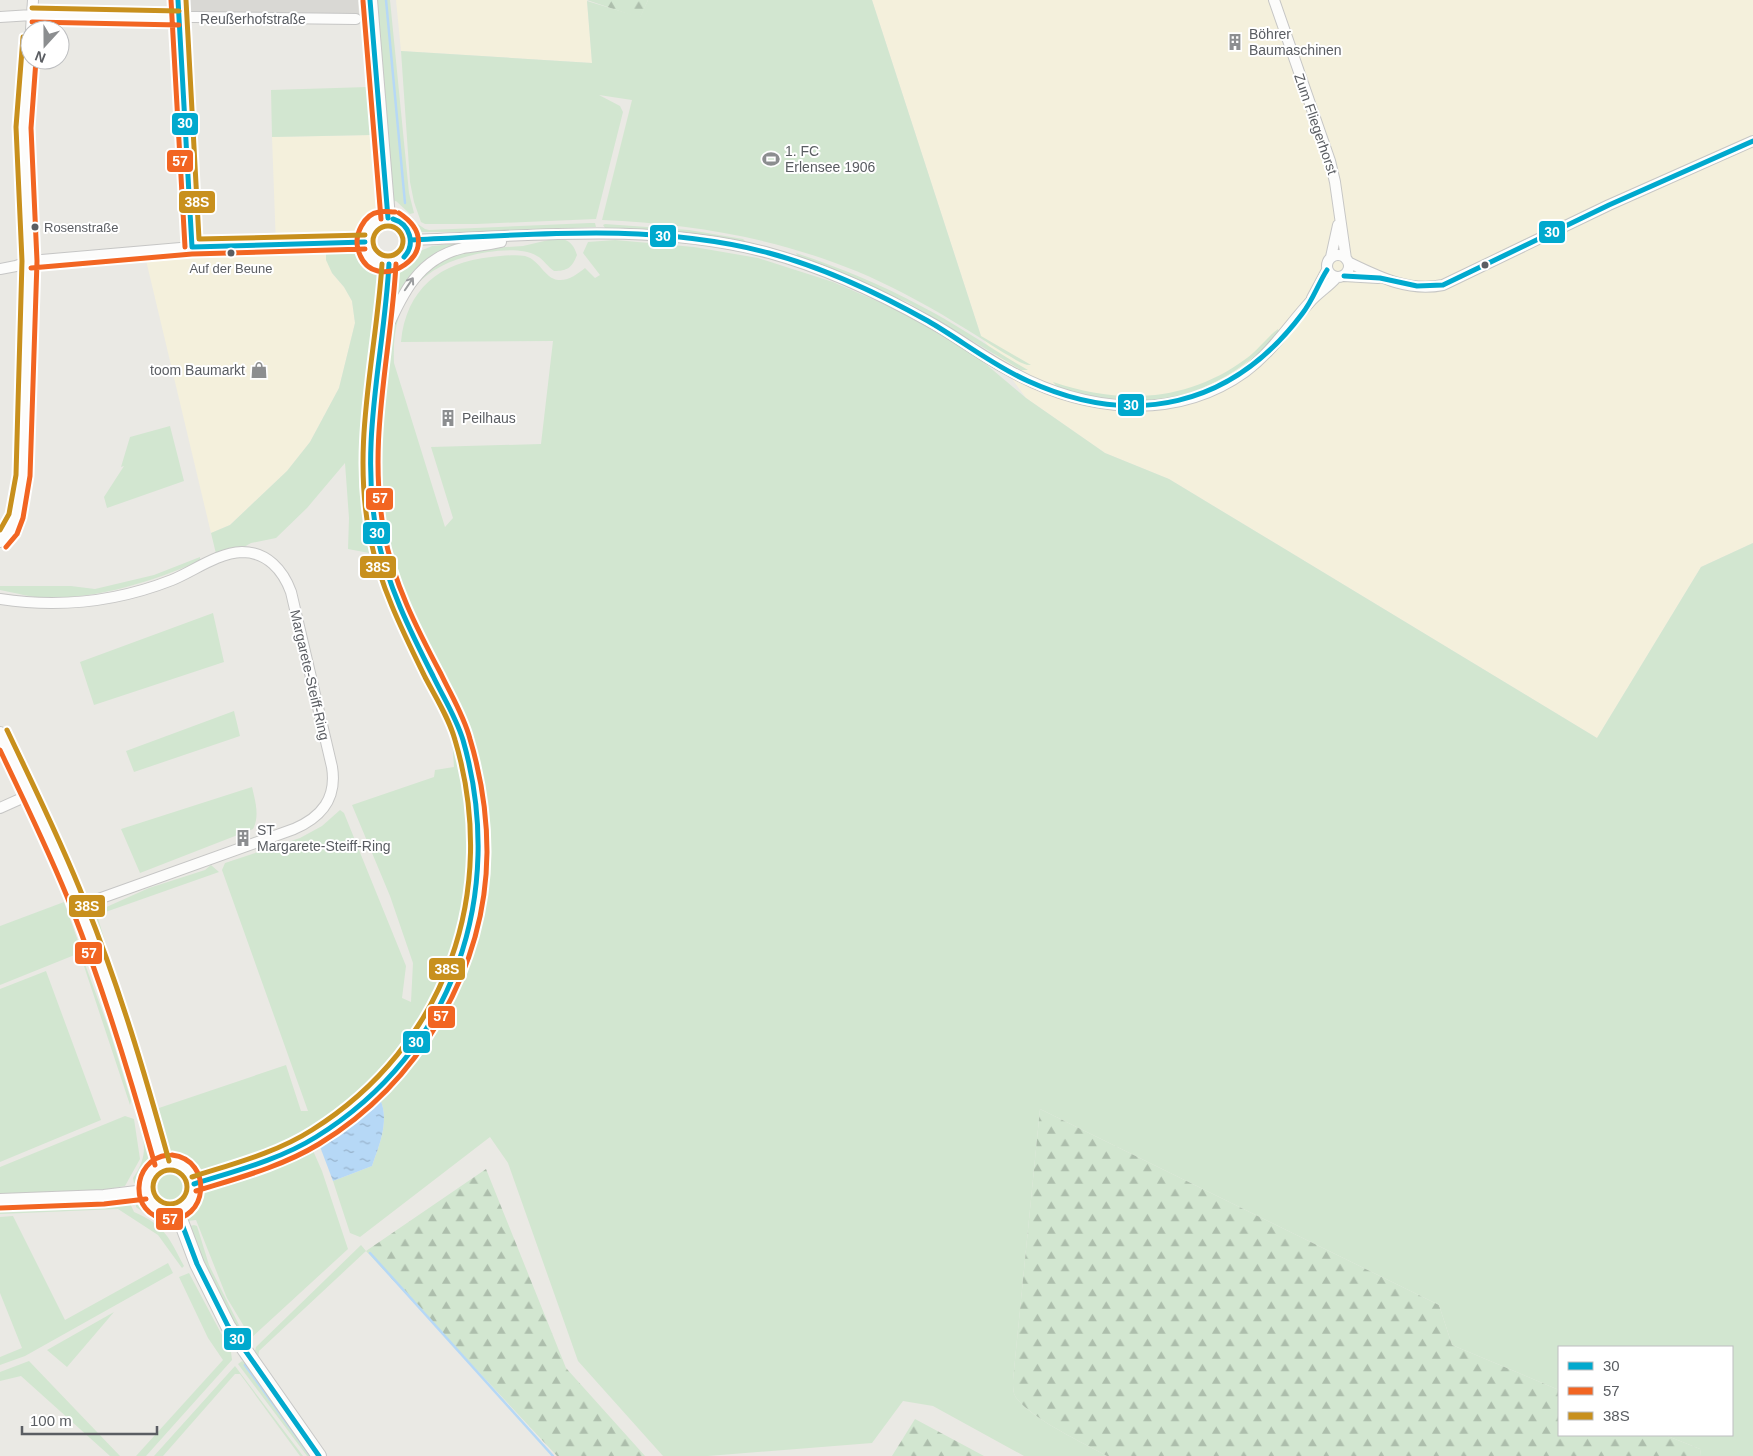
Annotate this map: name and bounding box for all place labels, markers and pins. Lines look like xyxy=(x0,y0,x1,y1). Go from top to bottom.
place label: Böhrer Baumaschinen xyxy=(1249,26,1342,58)
building icon: Böhrer Baumaschinen xyxy=(1225,32,1245,52)
place label: 1. FC Erlensee 1906 xyxy=(785,143,876,175)
sports icon: 1. FC Erlensee 1906 xyxy=(761,149,781,169)
place label: Rosenstraße xyxy=(44,220,118,235)
marker: Rosenstraße xyxy=(30,222,40,232)
marker: Auf der Beune xyxy=(226,248,236,258)
unlabelled marker xyxy=(1480,260,1490,270)
place label: Auf der Beune xyxy=(189,261,273,276)
shop icon: toom Baumarkt xyxy=(249,360,269,380)
place label: toom Baumarkt xyxy=(150,362,245,378)
building icon: Peilhaus xyxy=(438,408,458,428)
place label: Peilhaus xyxy=(462,410,516,426)
place label: ST Margarete-Steiff-Ring xyxy=(257,822,391,854)
building icon: ST Margarete-Steiff-Ring xyxy=(233,828,253,848)

